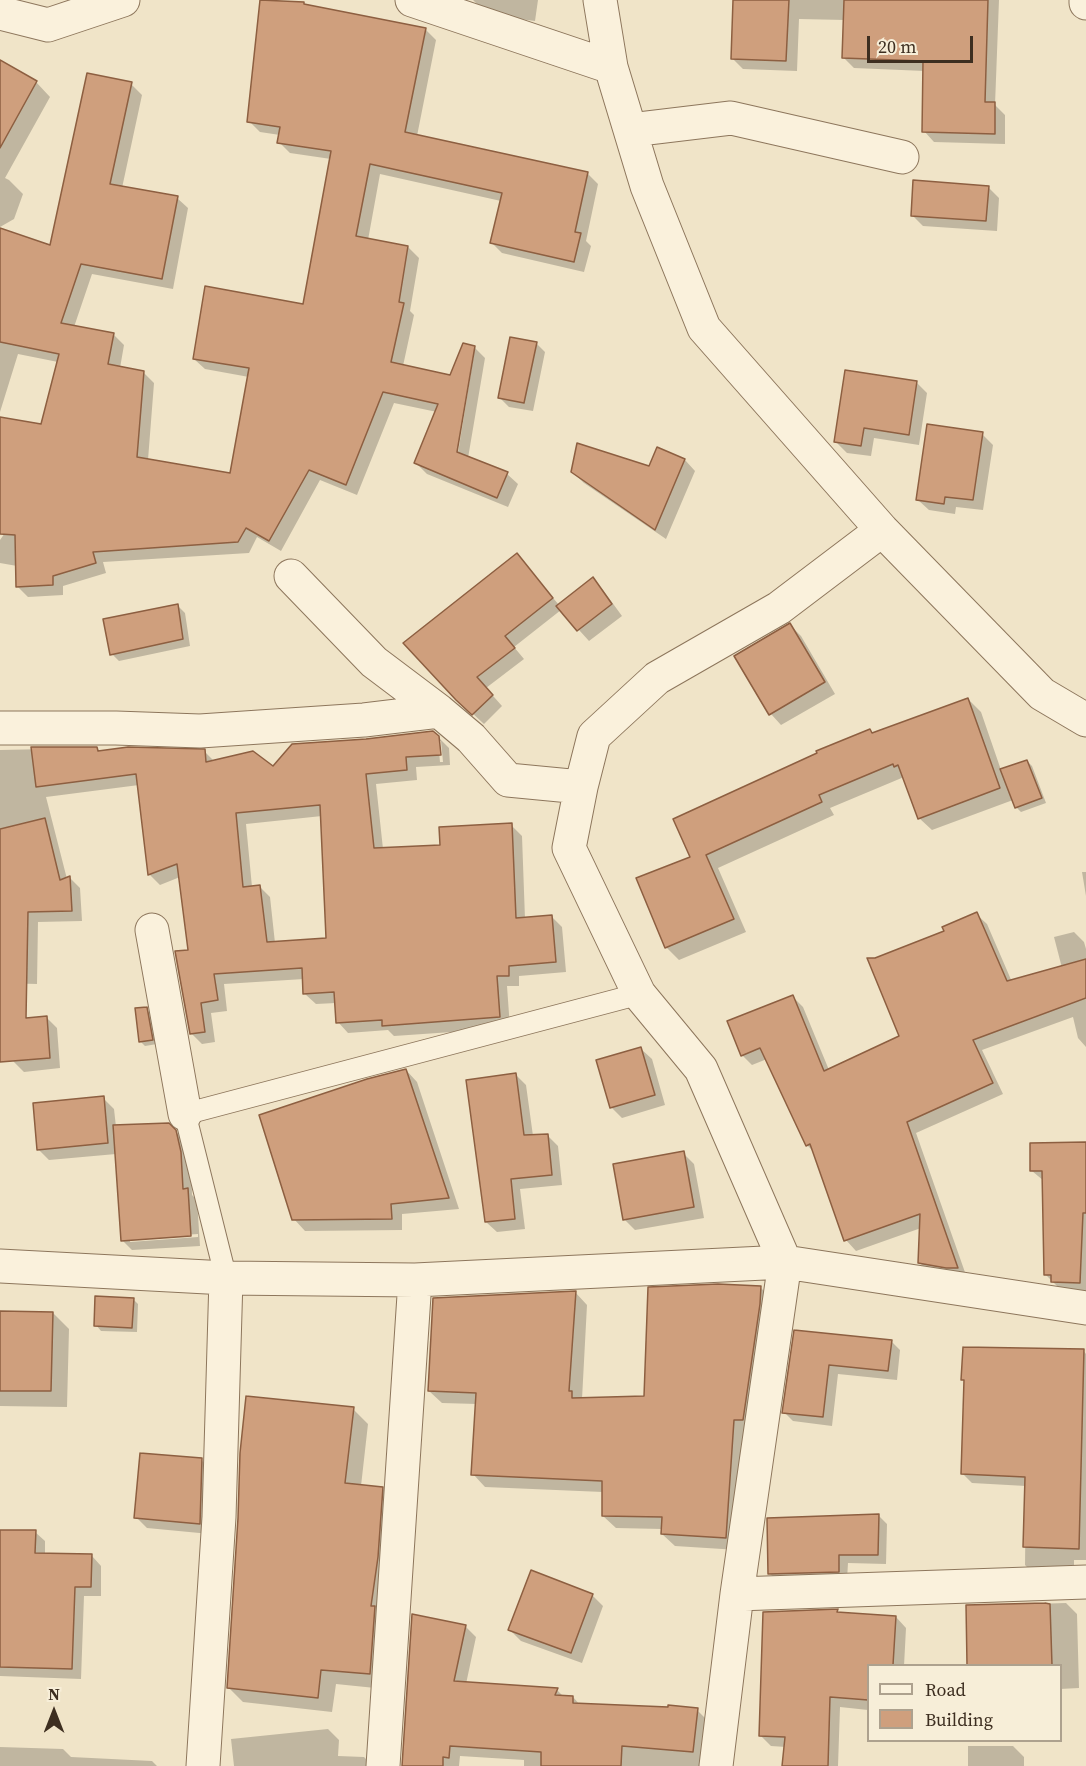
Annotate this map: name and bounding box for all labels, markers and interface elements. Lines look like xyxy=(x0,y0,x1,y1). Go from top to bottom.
scale bar xyxy=(870,24,976,62)
text: 20 m xyxy=(878,34,916,59)
legend xyxy=(867,1664,1062,1742)
text: Road xyxy=(925,1677,966,1702)
north arrow xyxy=(24,1682,84,1742)
text: N xyxy=(48,1683,60,1705)
text: Building xyxy=(925,1707,993,1732)

